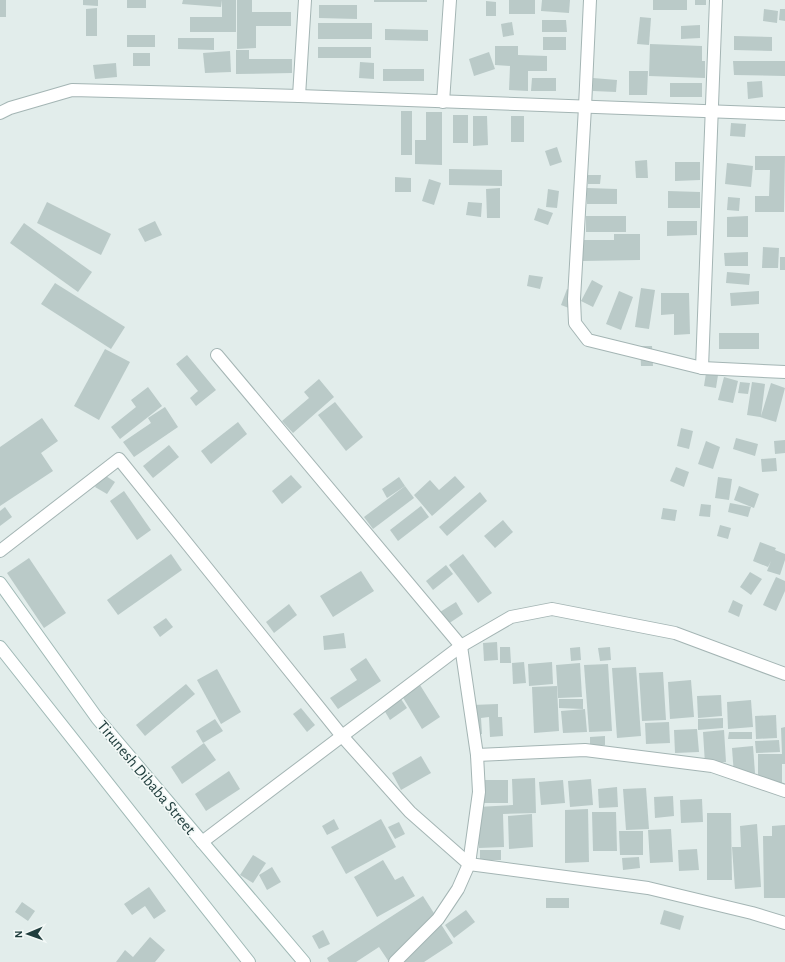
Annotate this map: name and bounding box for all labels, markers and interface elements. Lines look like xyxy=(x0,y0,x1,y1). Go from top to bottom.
street label: Tirunesh Dibaba Street xyxy=(94,718,198,838)
north arrow xyxy=(8,914,48,954)
text: N xyxy=(13,930,24,938)

